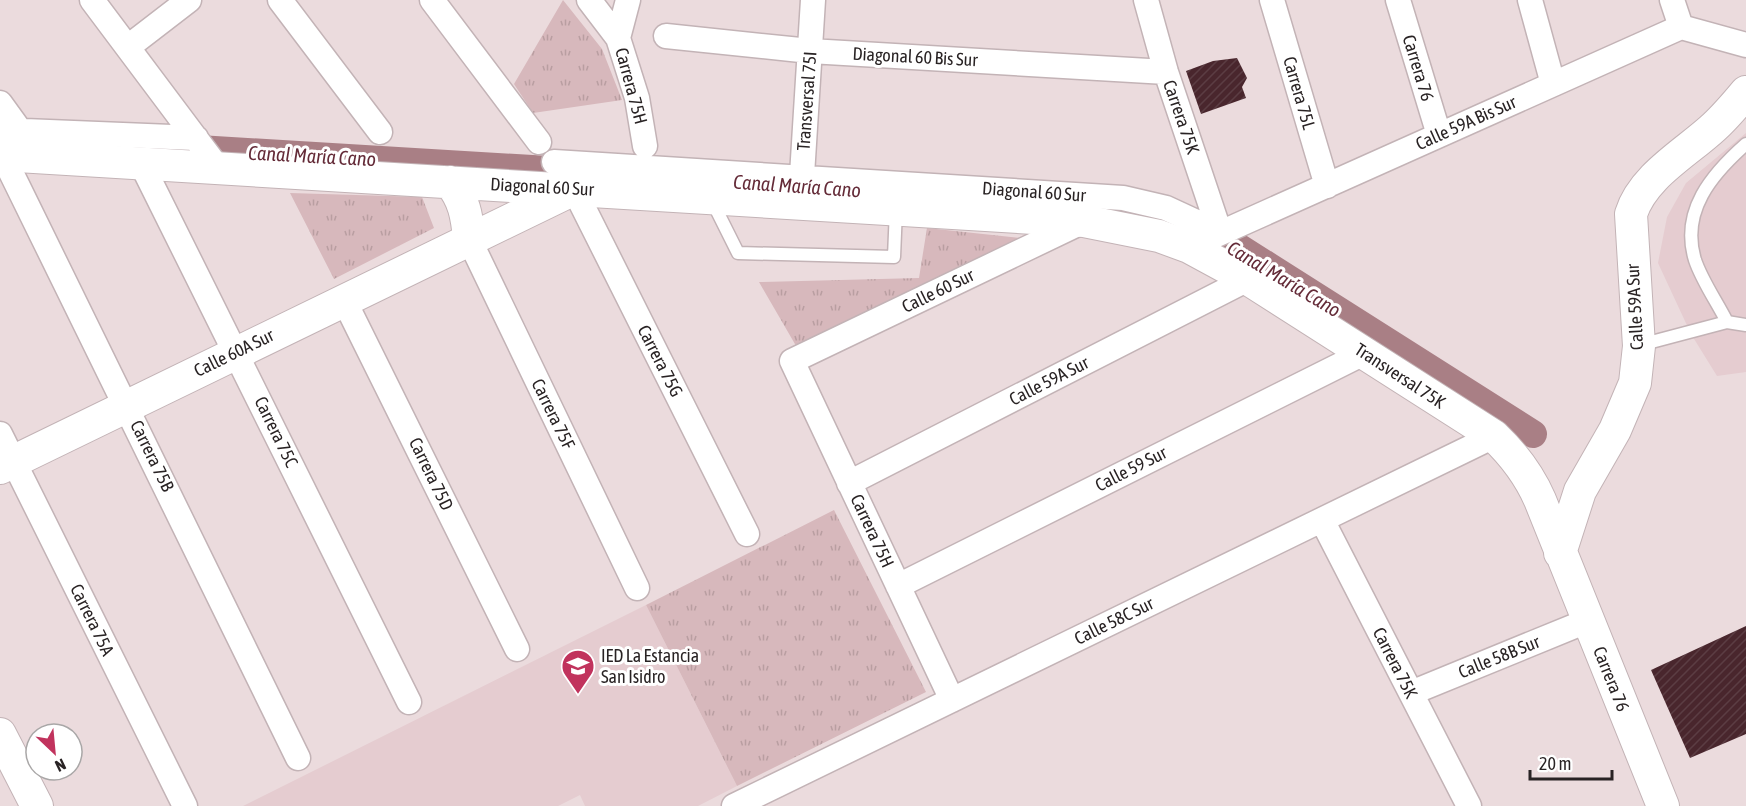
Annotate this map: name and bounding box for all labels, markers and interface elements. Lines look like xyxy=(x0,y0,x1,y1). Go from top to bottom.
street label: Carrera 76 xyxy=(1399,32,1438,103)
street label: Diagonal 60 Bis Sur xyxy=(852,43,979,70)
street label: Carrera 75H xyxy=(611,45,652,126)
street label: Transversal 75I xyxy=(793,51,820,151)
street label: Carrera 75L xyxy=(1279,54,1320,132)
street label: Carrera 75K xyxy=(1159,77,1204,157)
street label: Calle 59A Bis Sur xyxy=(1412,91,1520,154)
water label: Canal María Cano xyxy=(248,141,377,170)
water label: Canal María Cano xyxy=(732,170,862,201)
street label: Diagonal 60 Sur xyxy=(490,173,595,200)
street label: Diagonal 60 Sur xyxy=(982,177,1087,206)
water label: Canal María Cano xyxy=(1223,236,1345,321)
street label: Calle 59A Sur xyxy=(1622,263,1647,351)
street label: Calle 60 Sur xyxy=(898,264,978,317)
street label: Carrera 75G xyxy=(633,321,687,400)
street label: Calle 60A Sur xyxy=(190,324,278,381)
street label: Transversal 75K xyxy=(1351,339,1450,413)
street label: Calle 59A Sur xyxy=(1006,351,1093,409)
street label: Carrera 75F xyxy=(528,375,580,453)
street label: Carrera 75C xyxy=(250,393,303,471)
street label: Carrera 75B xyxy=(126,417,179,495)
street label: Carrera 75D xyxy=(405,434,458,513)
street label: Calle 59 Sur xyxy=(1092,441,1171,495)
street label: Carrera 75H xyxy=(846,491,899,571)
street label: Carrera 75A xyxy=(66,581,119,659)
street label: Calle 58C Sur xyxy=(1071,592,1157,649)
street label: Carrera 75K xyxy=(1369,624,1422,702)
street label: Calle 58B Sur xyxy=(1455,630,1543,682)
street label: Carrera 76 xyxy=(1589,643,1634,714)
place label: IED La Estancia San Isidro xyxy=(601,645,699,687)
school or university icon: IED La Estancia San Isidro xyxy=(560,648,596,695)
north arrow xyxy=(24,722,84,782)
scale bar xyxy=(1530,743,1612,781)
text: 20 m xyxy=(1539,753,1571,774)
text: N xyxy=(52,755,69,776)

